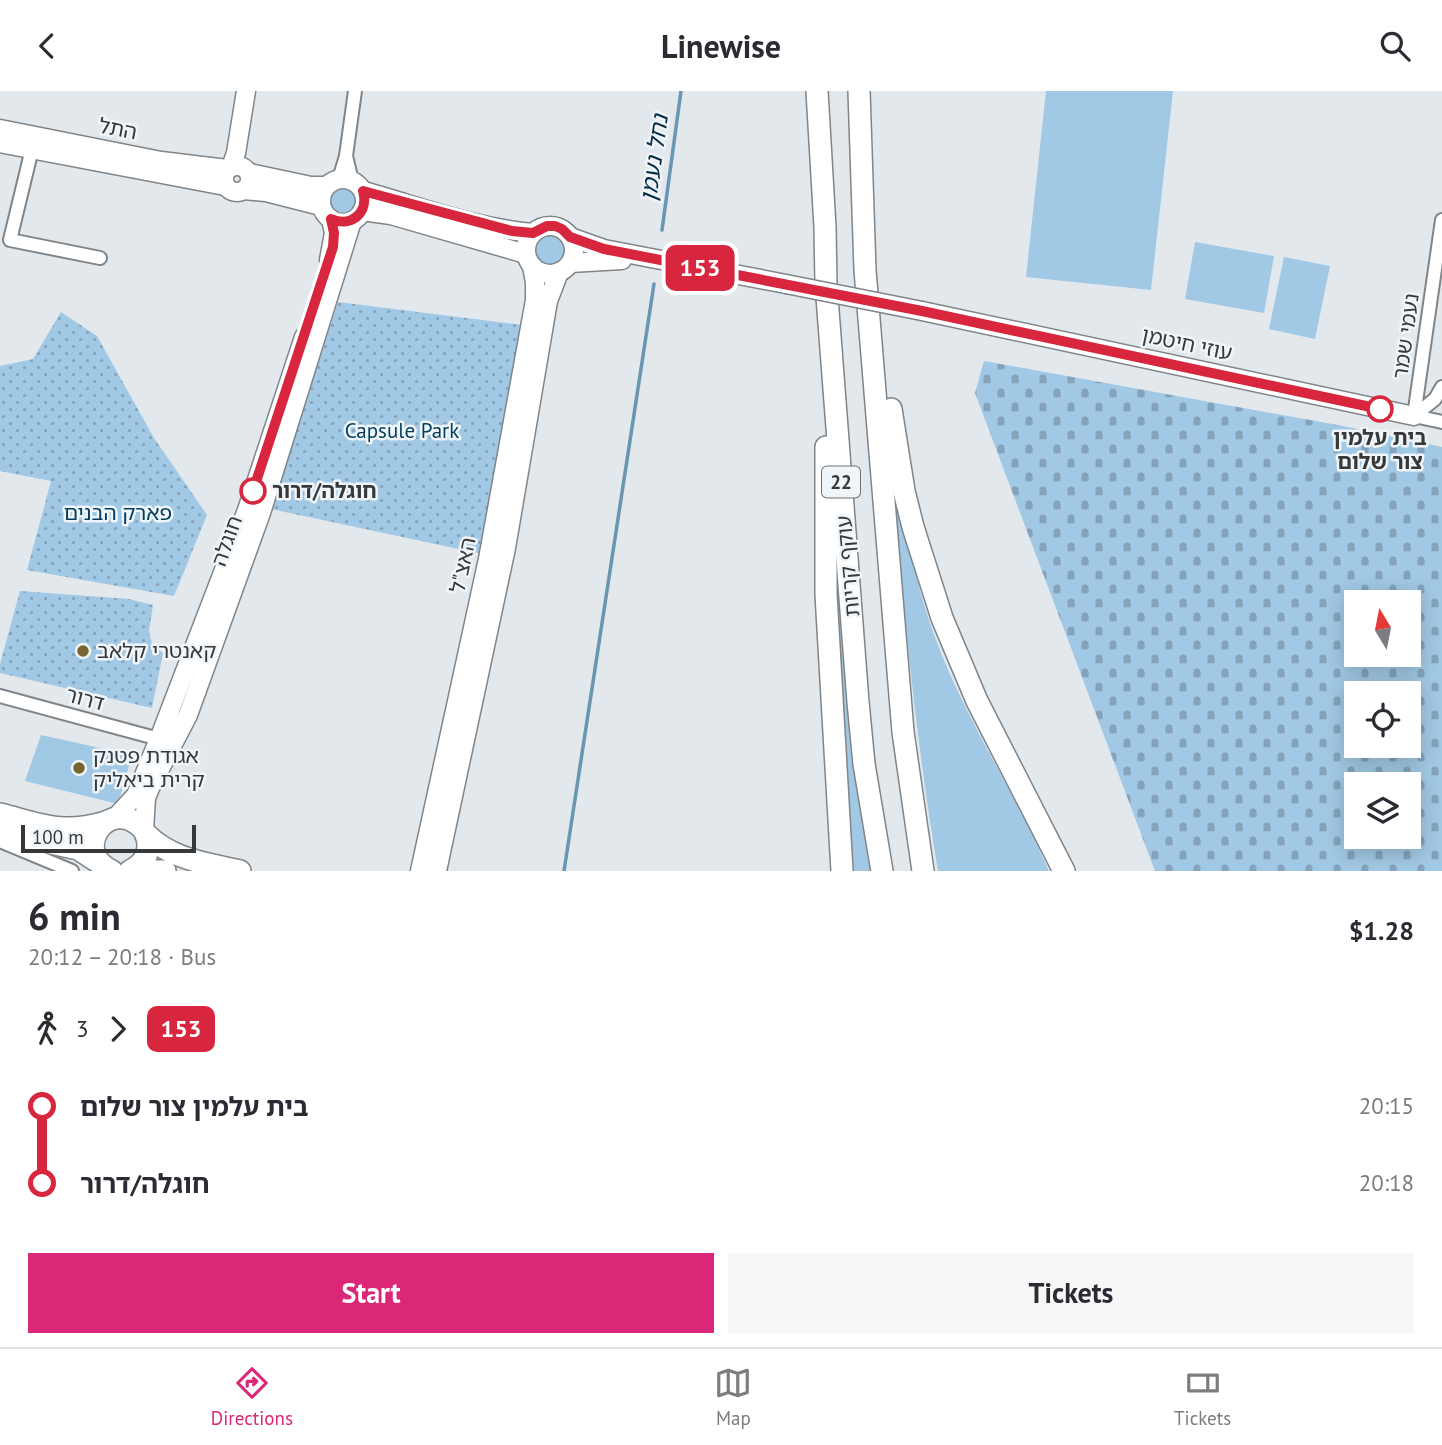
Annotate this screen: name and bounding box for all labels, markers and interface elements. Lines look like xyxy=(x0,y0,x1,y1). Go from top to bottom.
text: Linewise xyxy=(661,25,781,67)
icon: back xyxy=(28,27,66,65)
icon: search xyxy=(1376,27,1414,65)
water label: נחל נעמן xyxy=(633,110,674,203)
street label: התל xyxy=(97,112,140,145)
line badge: 153 xyxy=(660,245,740,291)
text: 153 xyxy=(680,252,720,283)
street label: נעמי שמר xyxy=(1386,291,1425,381)
street label: עוזי חיטמן xyxy=(1140,321,1235,366)
marker: בית עלמין צור שלום xyxy=(1367,396,1393,422)
park label: Capsule Park xyxy=(345,417,459,444)
place label: בית עלמין צור שלום xyxy=(1333,424,1427,475)
road number: 22 xyxy=(822,467,860,497)
place label: חוגלה/דרור xyxy=(272,477,377,504)
marker: חוגלה/דרור xyxy=(240,478,266,504)
park label: פארק הבנים xyxy=(64,499,172,526)
street label: חוגלה xyxy=(205,512,248,570)
street label: עוקף קריות xyxy=(830,514,865,618)
street label: האצ"ל xyxy=(443,535,482,595)
north arrow xyxy=(1344,590,1421,667)
map controls xyxy=(1344,590,1421,849)
place label: קאנטרי קלאב xyxy=(97,637,216,664)
marker: קאנטרי קלאב xyxy=(75,643,91,659)
street label: דרור xyxy=(63,680,107,717)
button: locate xyxy=(1344,681,1421,758)
place label: אגודת פטנק קרית ביאליק xyxy=(93,742,205,793)
marker: אגודת פטנק קרית ביאליק xyxy=(71,760,87,776)
button: layers xyxy=(1344,772,1421,849)
scale bar xyxy=(21,822,196,854)
text: 100 m xyxy=(32,825,84,849)
text: 6 min xyxy=(28,891,121,940)
text: $1.28 xyxy=(1349,914,1414,947)
text: 20:12 – 20:18 · Bus xyxy=(28,942,216,971)
icon: walk xyxy=(28,1010,66,1048)
icon: forward xyxy=(99,1010,137,1048)
text: 153 xyxy=(161,1013,201,1044)
text: 3 xyxy=(76,1014,89,1043)
text: בית עלמין צור שלום xyxy=(80,1090,308,1123)
text: 20:15 xyxy=(1359,1091,1414,1120)
text: חוגלה/דרור xyxy=(80,1167,210,1200)
text: 20:18 xyxy=(1359,1168,1414,1197)
button: Start xyxy=(28,1253,714,1333)
button: Tickets xyxy=(728,1253,1414,1333)
tab: Directions xyxy=(211,1364,293,1430)
tab: Map xyxy=(714,1364,752,1430)
tab: Tickets xyxy=(1174,1364,1231,1430)

